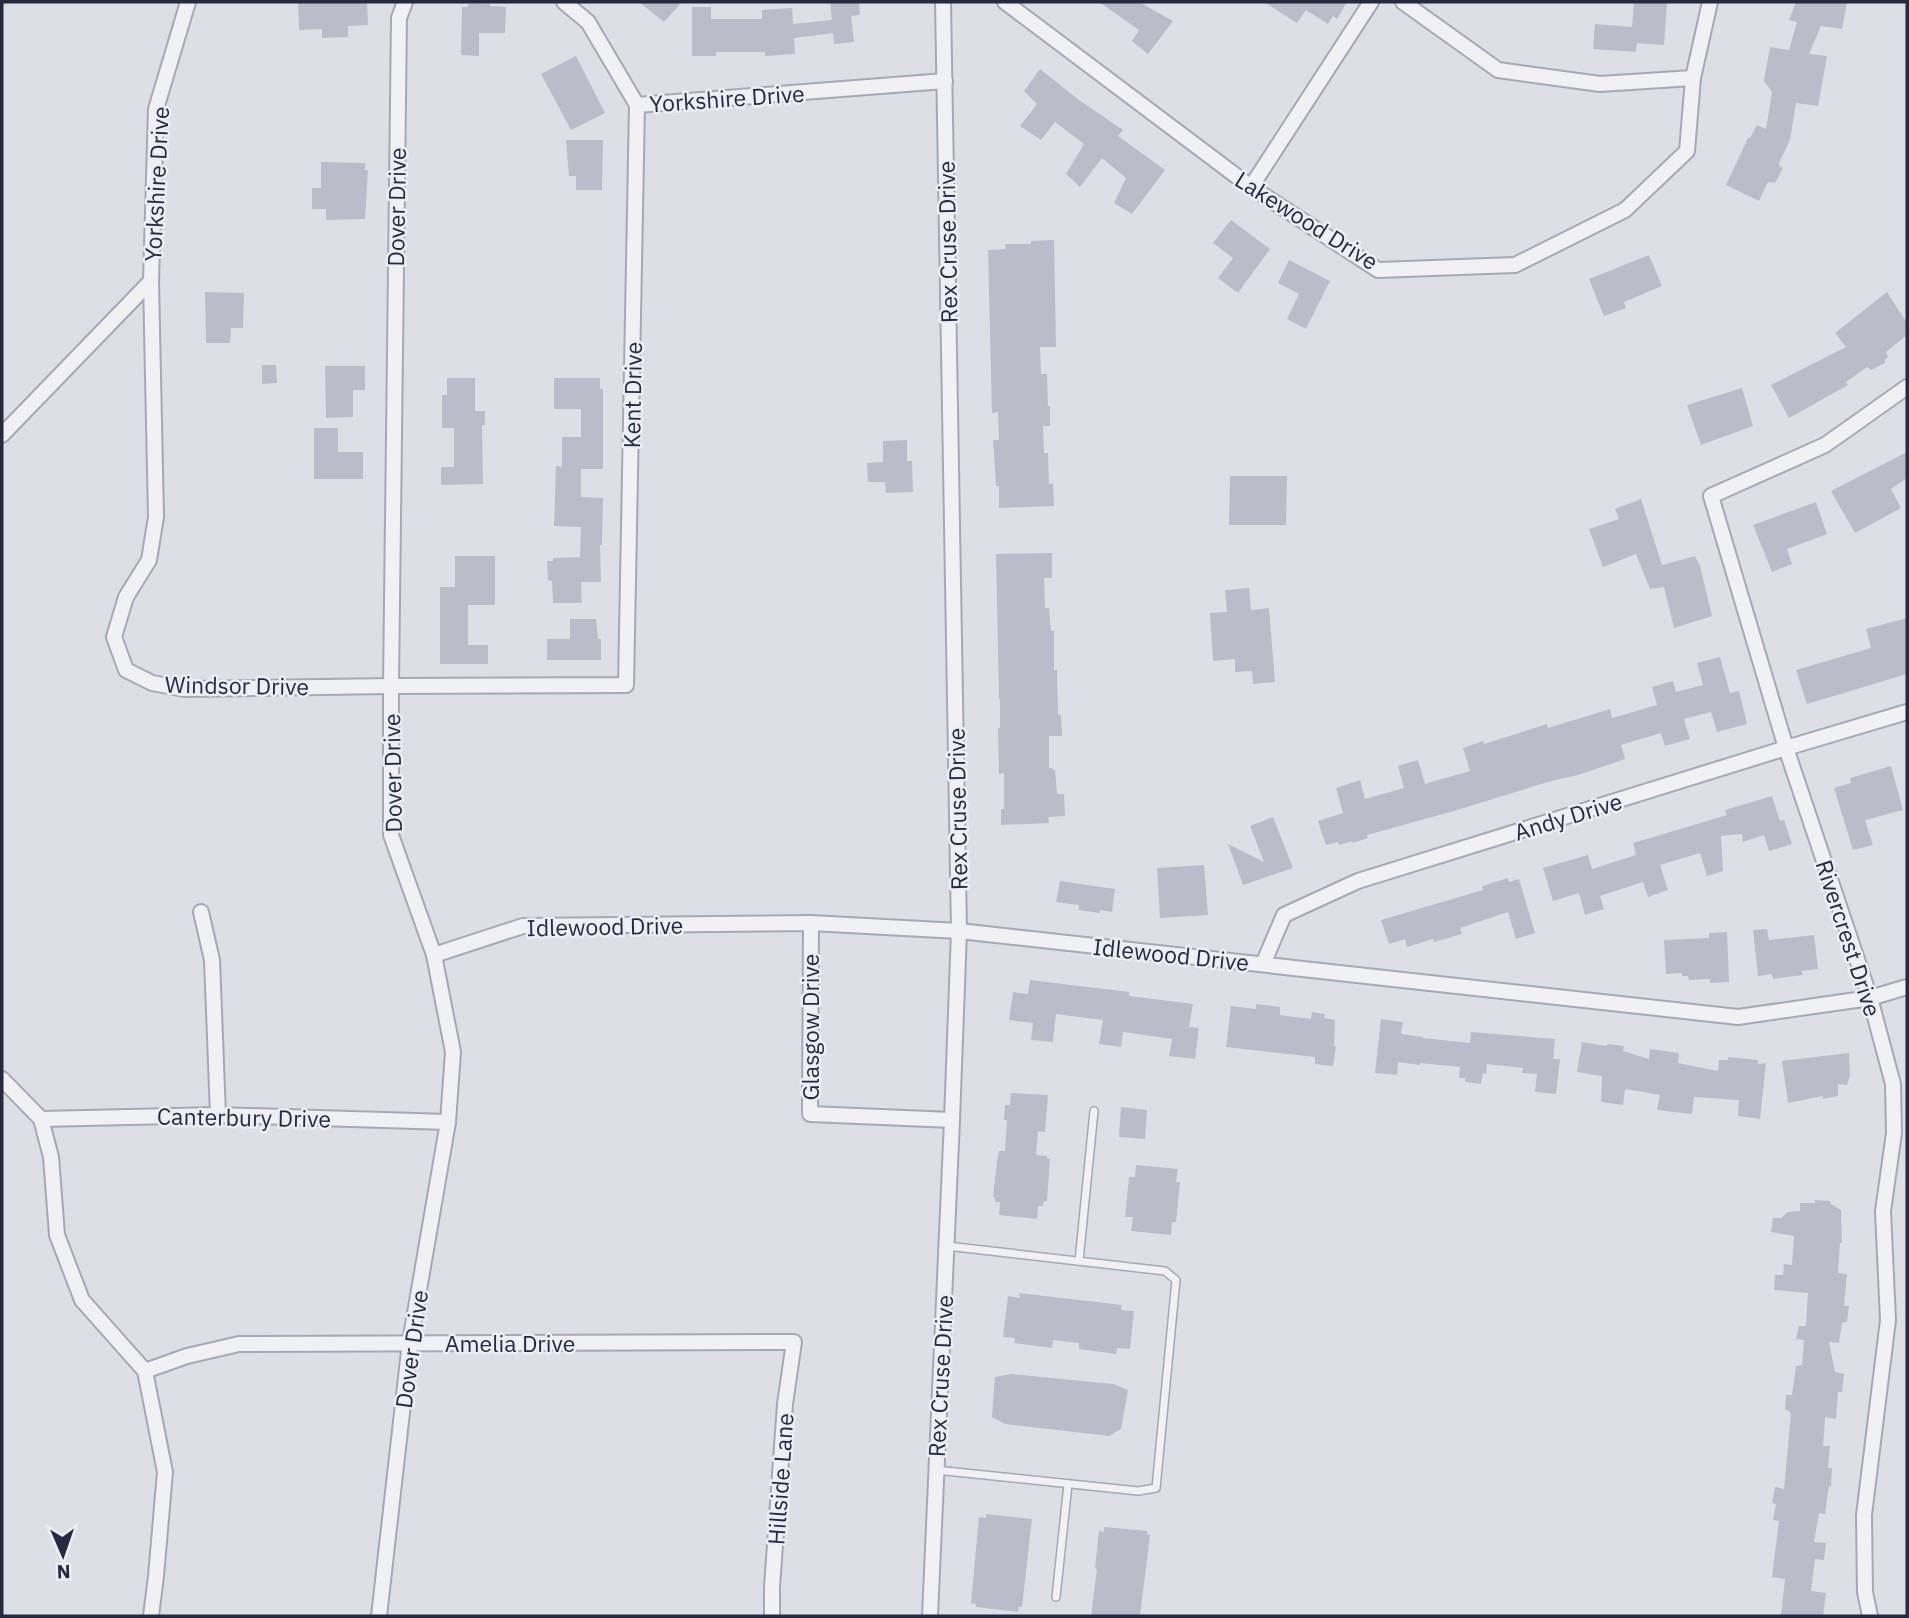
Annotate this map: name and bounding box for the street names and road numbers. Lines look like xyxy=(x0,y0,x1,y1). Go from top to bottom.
street label: Yorkshire Drive xyxy=(648,78,806,118)
street label: Yorkshire Drive xyxy=(137,106,175,262)
street label: Dover Drive xyxy=(380,147,412,267)
street label: Rex Cruse Drive xyxy=(931,161,963,323)
street label: Lakewood Drive xyxy=(1230,164,1384,276)
street label: Kent Drive xyxy=(616,341,648,449)
street label: Windsor Drive xyxy=(165,669,309,701)
street label: Dover Drive xyxy=(376,713,408,833)
street label: Rex Cruse Drive xyxy=(941,728,973,890)
street label: Andy Drive xyxy=(1510,785,1626,847)
street label: Rivercrest Drive xyxy=(1810,856,1888,1020)
street label: Idlewood Drive xyxy=(526,910,684,942)
street label: Idlewood Drive xyxy=(1092,931,1250,977)
street label: Glasgow Drive xyxy=(795,954,825,1100)
street label: Canterbury Drive xyxy=(157,1100,331,1134)
street label: Dover Drive xyxy=(388,1288,434,1410)
street label: Rex Cruse Drive xyxy=(921,1294,959,1458)
street label: Amelia Drive xyxy=(445,1328,575,1358)
street label: Hillside Lane xyxy=(760,1412,800,1546)

